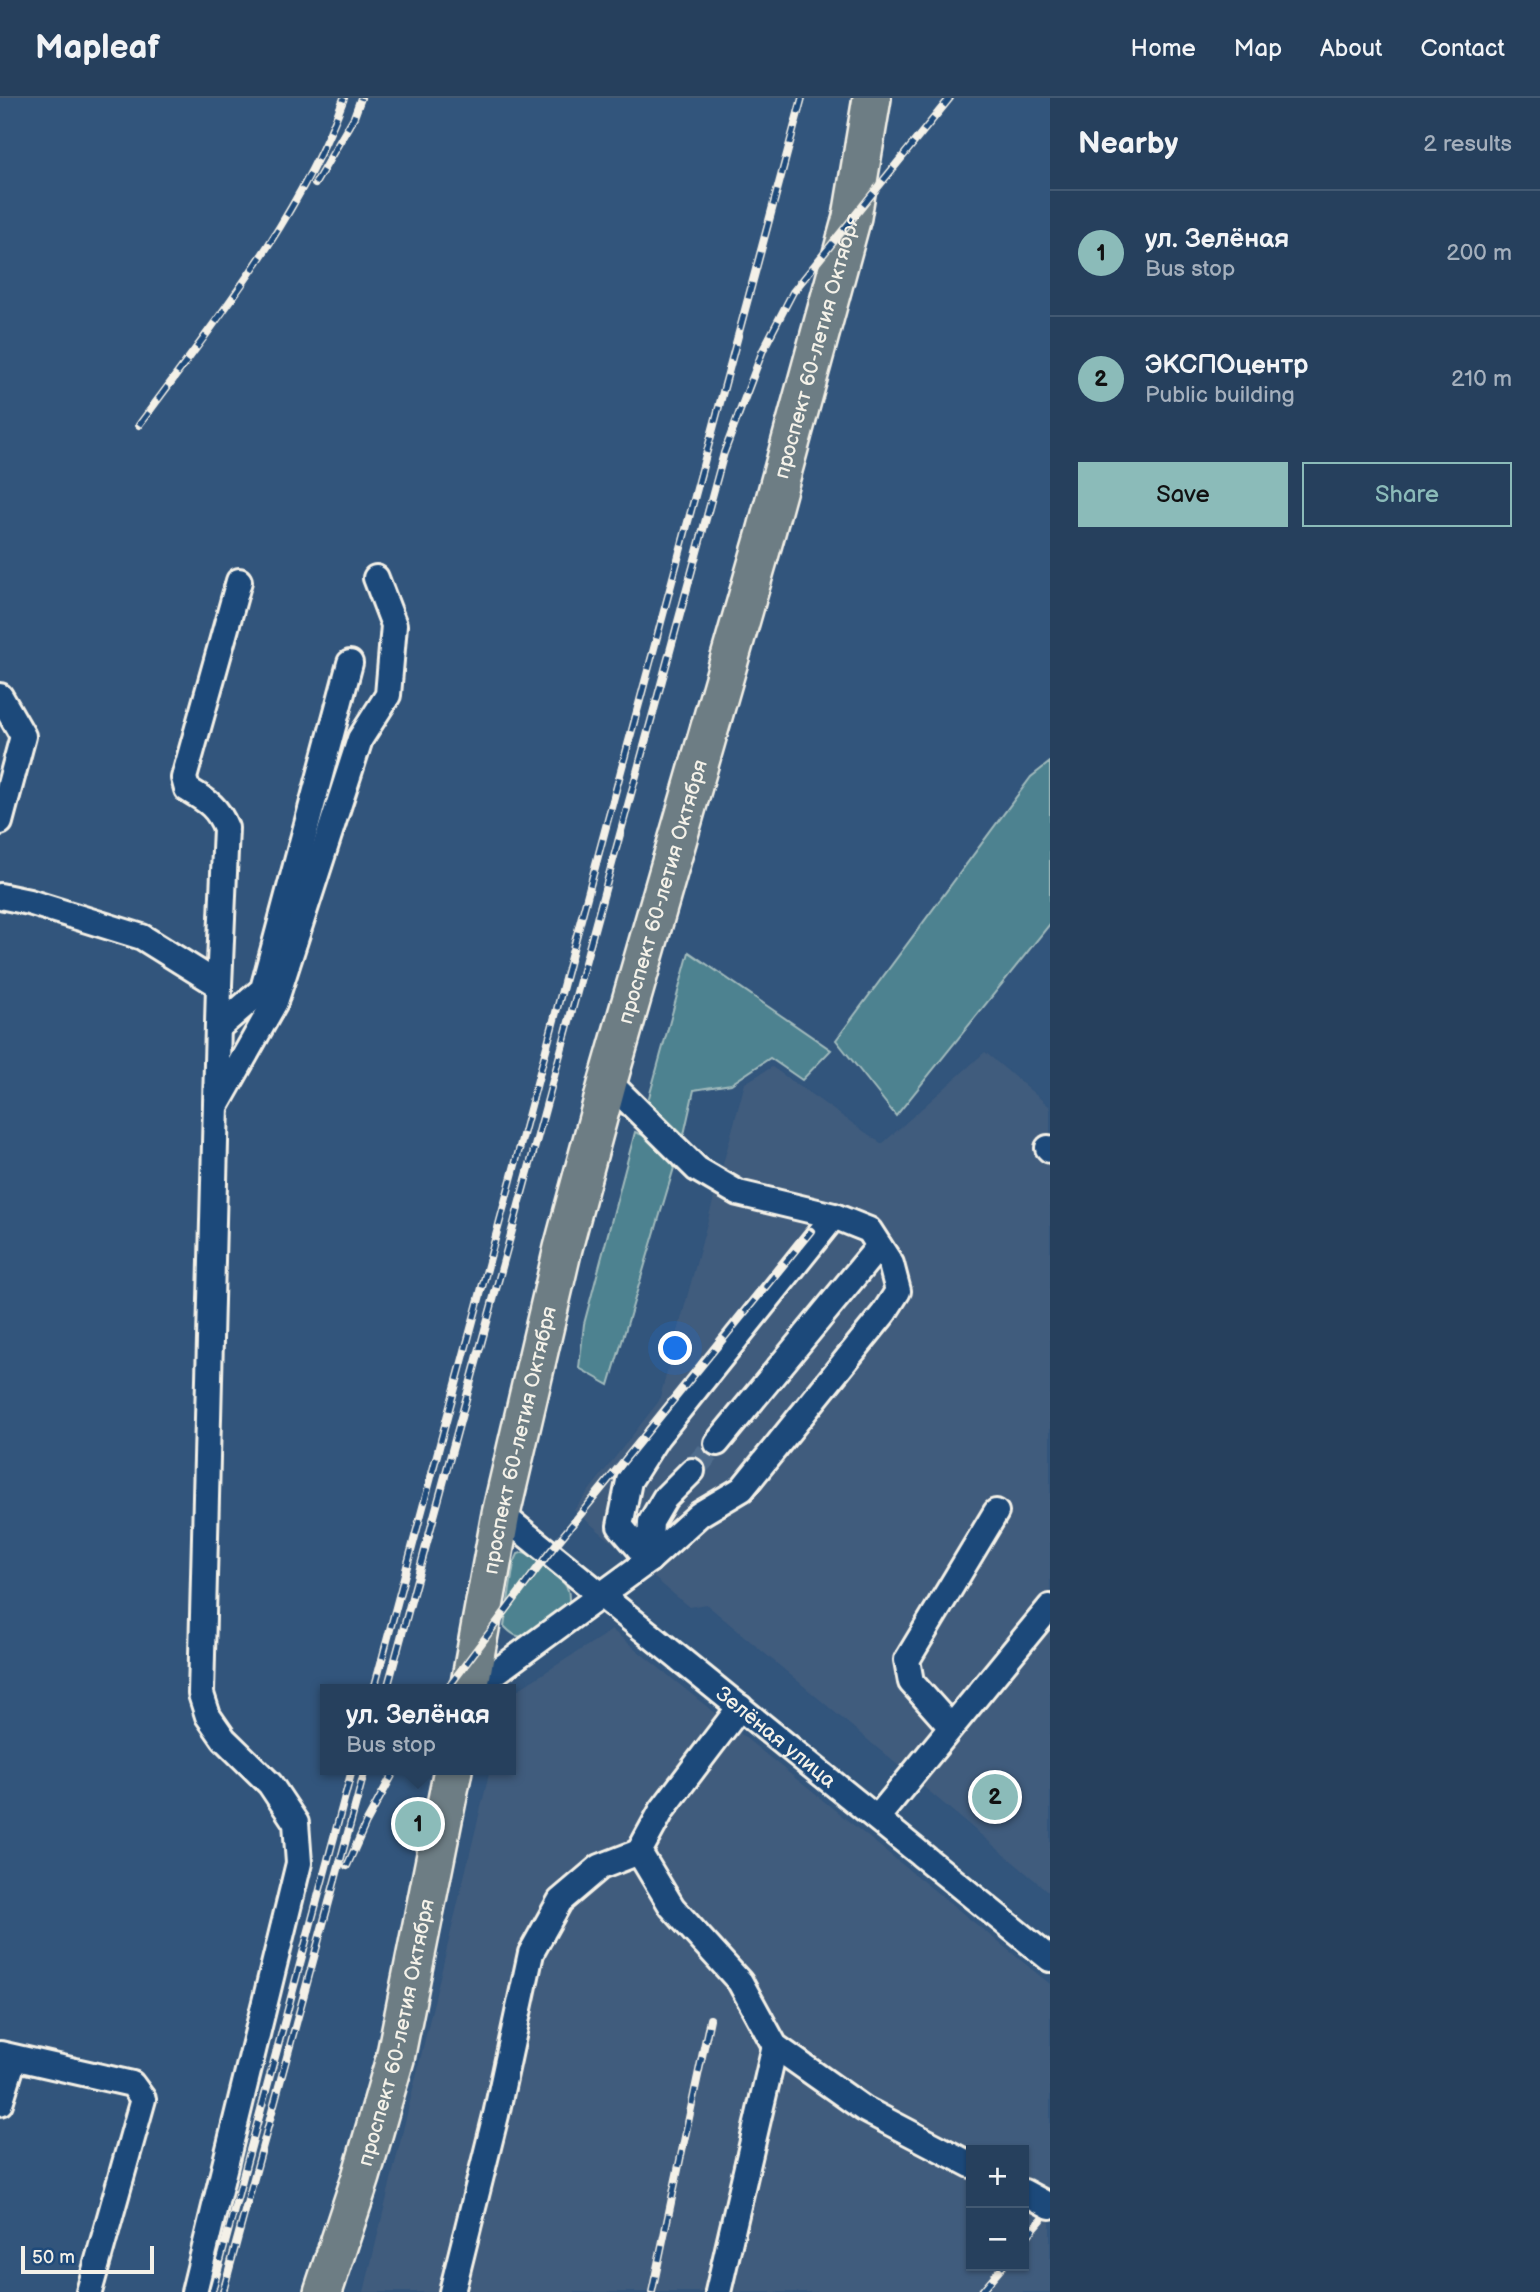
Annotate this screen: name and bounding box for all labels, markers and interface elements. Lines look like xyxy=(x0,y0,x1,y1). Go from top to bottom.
text: Mapleaf xyxy=(35,28,160,68)
text: Home xyxy=(1131,34,1196,63)
text: Map xyxy=(1234,34,1282,63)
text: About xyxy=(1320,34,1382,63)
text: Contact xyxy=(1420,34,1505,63)
text: Nearby xyxy=(1078,126,1178,162)
text: 2 results xyxy=(1423,130,1512,158)
street label: проспект 60-летия Октября xyxy=(769,211,865,482)
text: ул. Зелёная xyxy=(1145,224,1289,255)
text: 1 xyxy=(1096,239,1106,267)
text: 200 m xyxy=(1446,239,1512,267)
text: Bus stop xyxy=(1145,255,1235,283)
text: ЭКСПОцентр xyxy=(1145,350,1308,381)
text: 2 xyxy=(1094,365,1108,393)
text: 210 m xyxy=(1451,365,1512,393)
text: Public building xyxy=(1145,381,1295,409)
button: Save xyxy=(1078,462,1288,527)
button: Share xyxy=(1302,462,1512,527)
street label: проспект 60-летия Октября xyxy=(613,757,712,1027)
street label: проспект 60-летия Октября xyxy=(478,1304,562,1576)
your location xyxy=(658,1331,692,1365)
street label: Зелёная улица xyxy=(711,1681,842,1793)
popup xyxy=(320,1684,516,1775)
text: ул. Зелёная xyxy=(346,1700,490,1731)
text: Bus stop xyxy=(346,1731,436,1759)
pin: 2 xyxy=(972,1771,1018,1823)
pin: 1 xyxy=(395,1798,441,1850)
street label: проспект 60-летия Октября xyxy=(352,1897,439,2169)
map controls xyxy=(966,2145,1029,2271)
button: + xyxy=(966,2145,1029,2208)
button: − xyxy=(966,2208,1029,2271)
scale bar xyxy=(21,2243,154,2275)
text: 50 m xyxy=(32,2246,75,2269)

